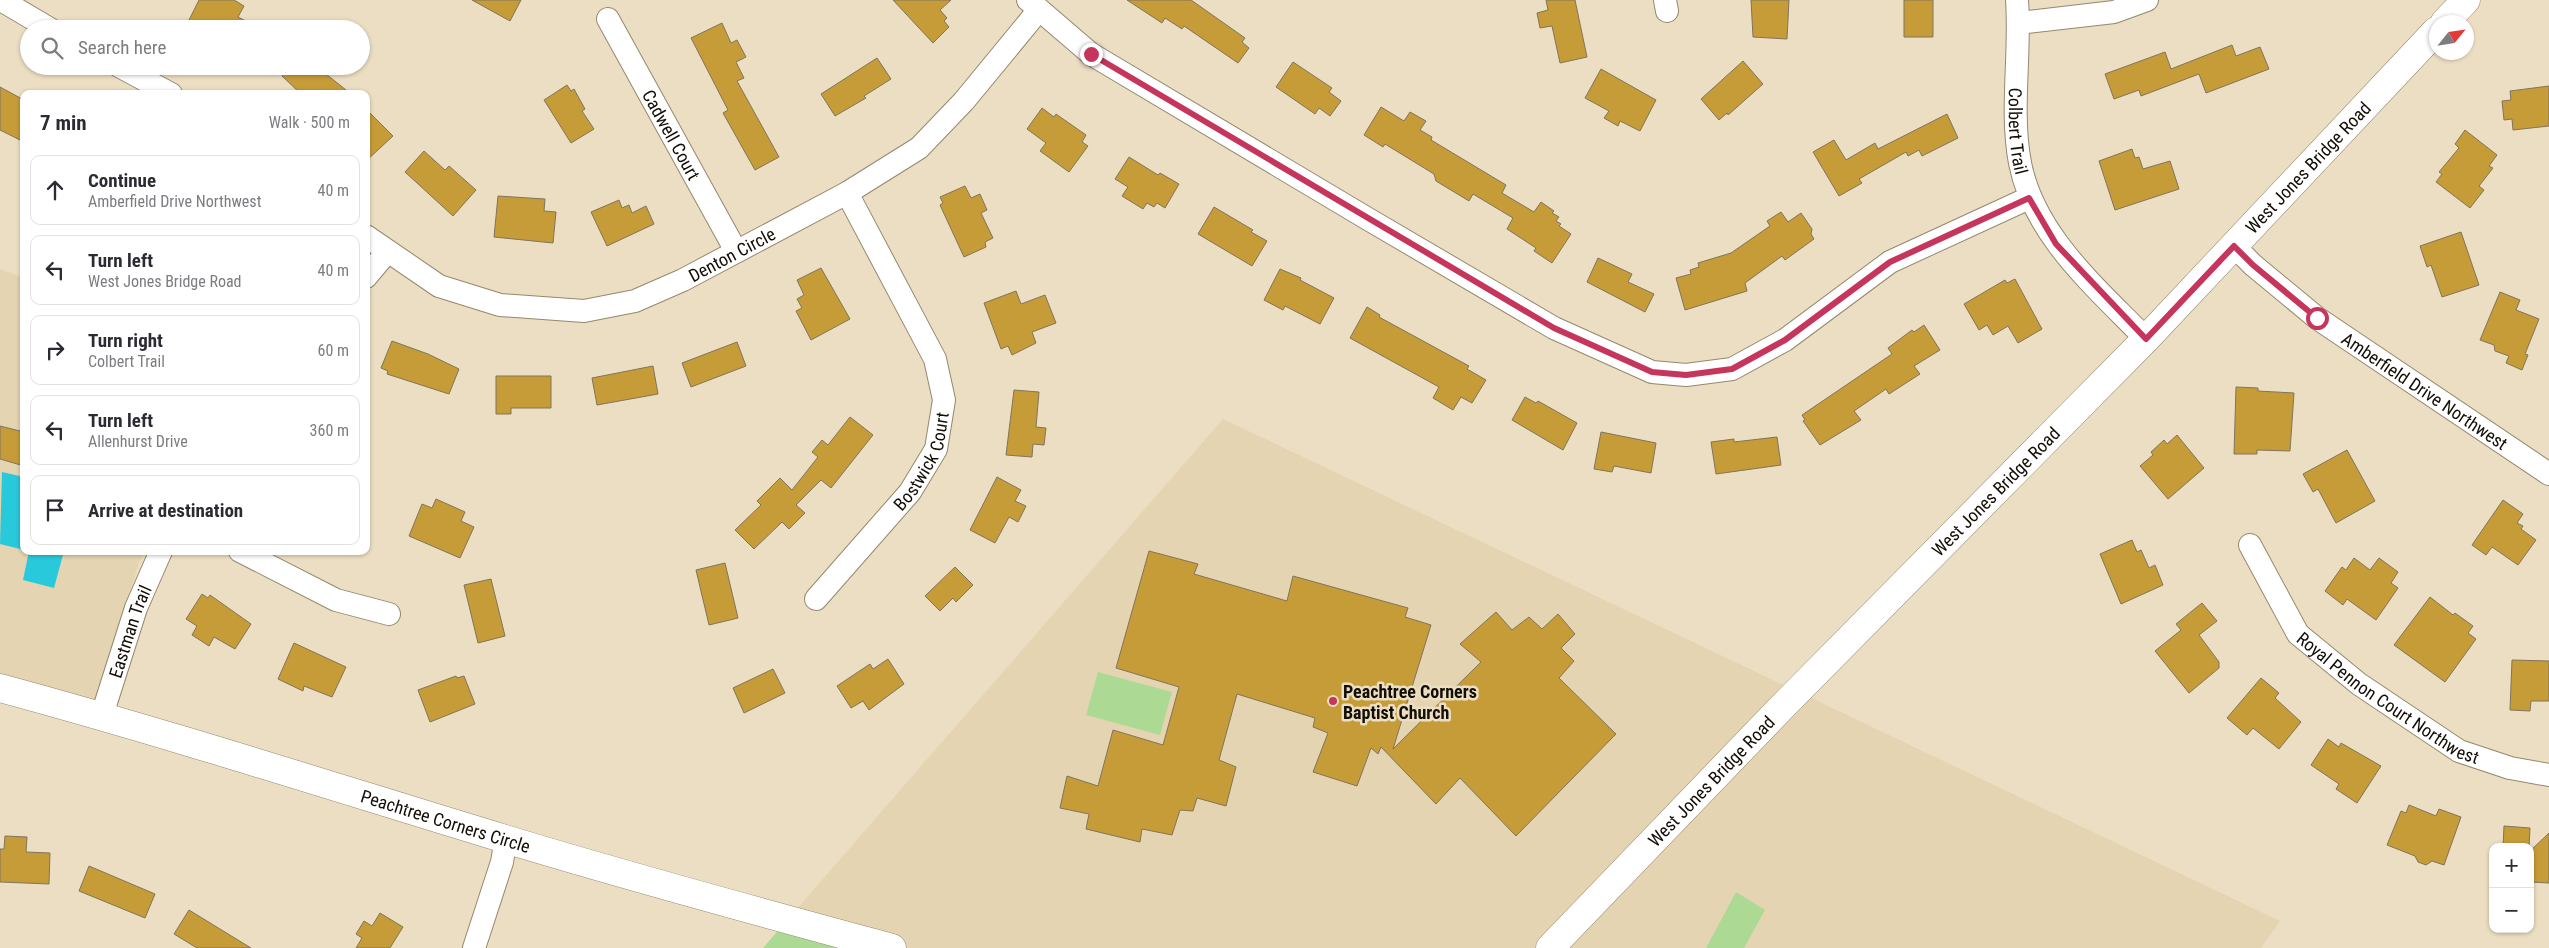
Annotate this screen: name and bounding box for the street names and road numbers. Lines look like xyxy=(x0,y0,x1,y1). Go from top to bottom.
street label: Cadwell Court xyxy=(639,86,705,183)
street label: Colbert Trail xyxy=(2005,87,2033,176)
street label: West Jones Bridge Road xyxy=(2241,97,2375,237)
street label: Denton Circle xyxy=(685,223,779,286)
street label: Amberfield Drive Northwest xyxy=(2338,327,2512,454)
street label: Bostwick Court xyxy=(889,410,952,514)
street label: West Jones Bridge Road xyxy=(1927,422,2064,560)
street label: Eastman Trail xyxy=(104,582,155,680)
street label: Royal Pennon Court Northwest xyxy=(2293,627,2482,767)
street label: West Jones Bridge Road xyxy=(1643,711,1778,850)
street label: Peachtree Corners Circle xyxy=(358,785,533,857)

